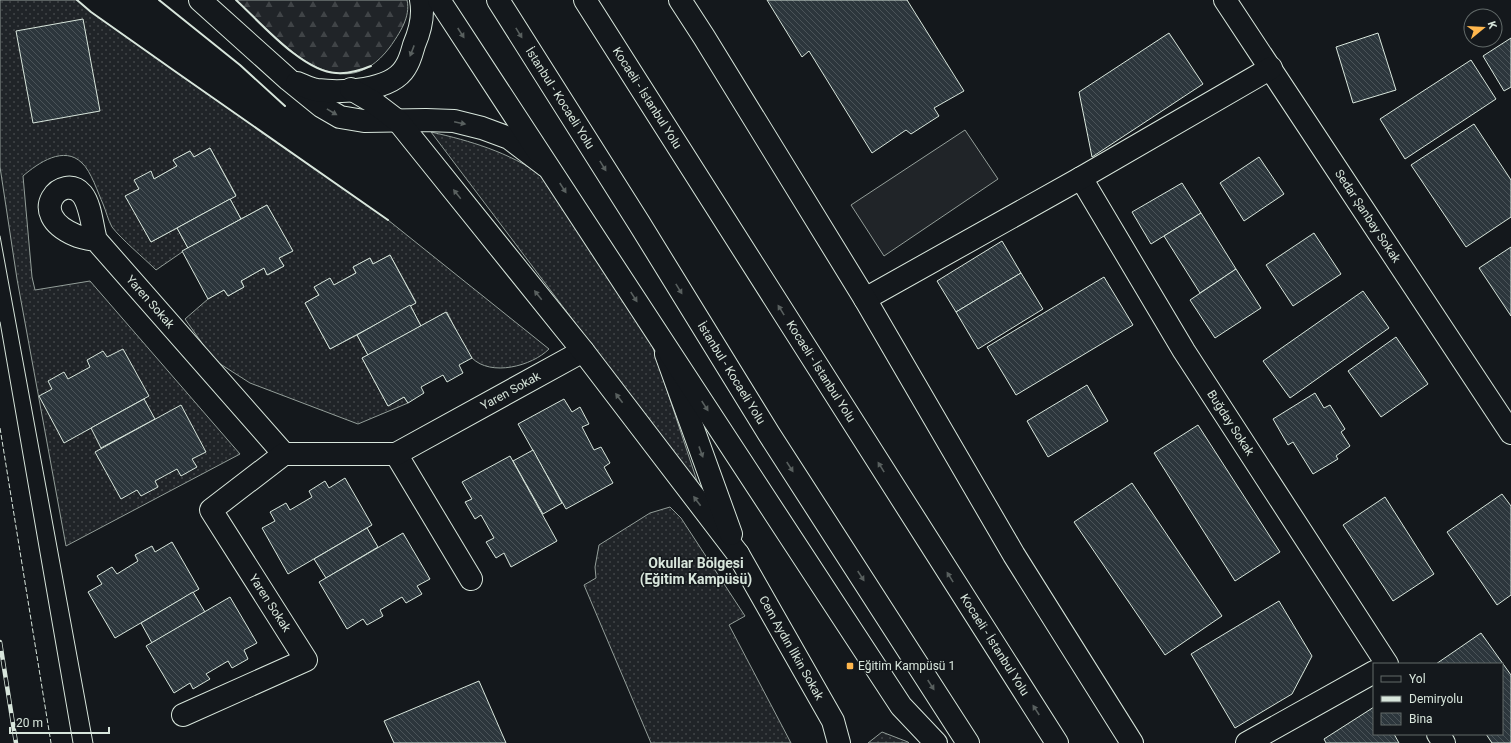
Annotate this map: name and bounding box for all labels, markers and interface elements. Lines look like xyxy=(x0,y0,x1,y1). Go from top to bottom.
north arrow xyxy=(1463,8,1503,48)
text: K xyxy=(1485,20,1500,31)
one-way arrow xyxy=(515,27,522,39)
one-way arrow xyxy=(457,28,465,38)
street label: İstanbul - Kocaeli Yolu xyxy=(523,44,597,151)
street label: Kocaeli - İstanbul Yolu xyxy=(610,45,685,151)
one-way arrow xyxy=(408,46,414,58)
one-way arrow xyxy=(327,108,337,116)
one-way arrow xyxy=(454,120,466,126)
one-way arrow xyxy=(599,161,607,172)
street label: Sedar Şanbay Sokak xyxy=(1332,167,1404,266)
one-way arrow xyxy=(559,182,566,194)
one-way arrow xyxy=(453,188,461,199)
street label: Yaren Sokak xyxy=(123,272,178,332)
one-way arrow xyxy=(676,283,683,295)
one-way arrow xyxy=(534,290,543,301)
one-way arrow xyxy=(630,292,638,302)
one-way arrow xyxy=(777,305,785,315)
street label: Kocaeli - İstanbul Yolu xyxy=(783,318,858,425)
street label: İstanbul - Kocaeli Yolu xyxy=(695,319,768,427)
street label: Yaren Sokak xyxy=(478,368,544,413)
street label: Buğday Sokak xyxy=(1204,387,1258,459)
one-way arrow xyxy=(614,392,623,403)
one-way arrow xyxy=(701,401,709,411)
one-way arrow xyxy=(699,447,705,459)
one-way arrow xyxy=(786,461,794,472)
one-way arrow xyxy=(877,461,884,473)
one-way arrow xyxy=(694,496,702,506)
district label: Okullar Bölgesi (Eğitim Kampüsü) xyxy=(640,555,752,588)
one-way arrow xyxy=(857,570,864,582)
one-way arrow xyxy=(947,571,954,583)
street label: Yaren Sokak xyxy=(246,572,294,635)
street label: Kocaeli - İstanbul Yolu xyxy=(957,591,1032,698)
street label: Cem Aydın İlkin Sokak xyxy=(756,593,827,703)
place label: Eğitim Kampüsü 1 xyxy=(858,659,955,673)
marker: Eğitim Kampüsü 1 xyxy=(845,661,855,671)
legend xyxy=(1373,663,1503,735)
text: Yol xyxy=(1409,672,1426,686)
one-way arrow xyxy=(927,680,935,690)
text: Demiryolu xyxy=(1409,692,1463,706)
one-way arrow xyxy=(1032,704,1039,716)
scale bar xyxy=(10,709,109,735)
text: Bina xyxy=(1409,712,1433,726)
text: 20 m xyxy=(16,716,43,730)

